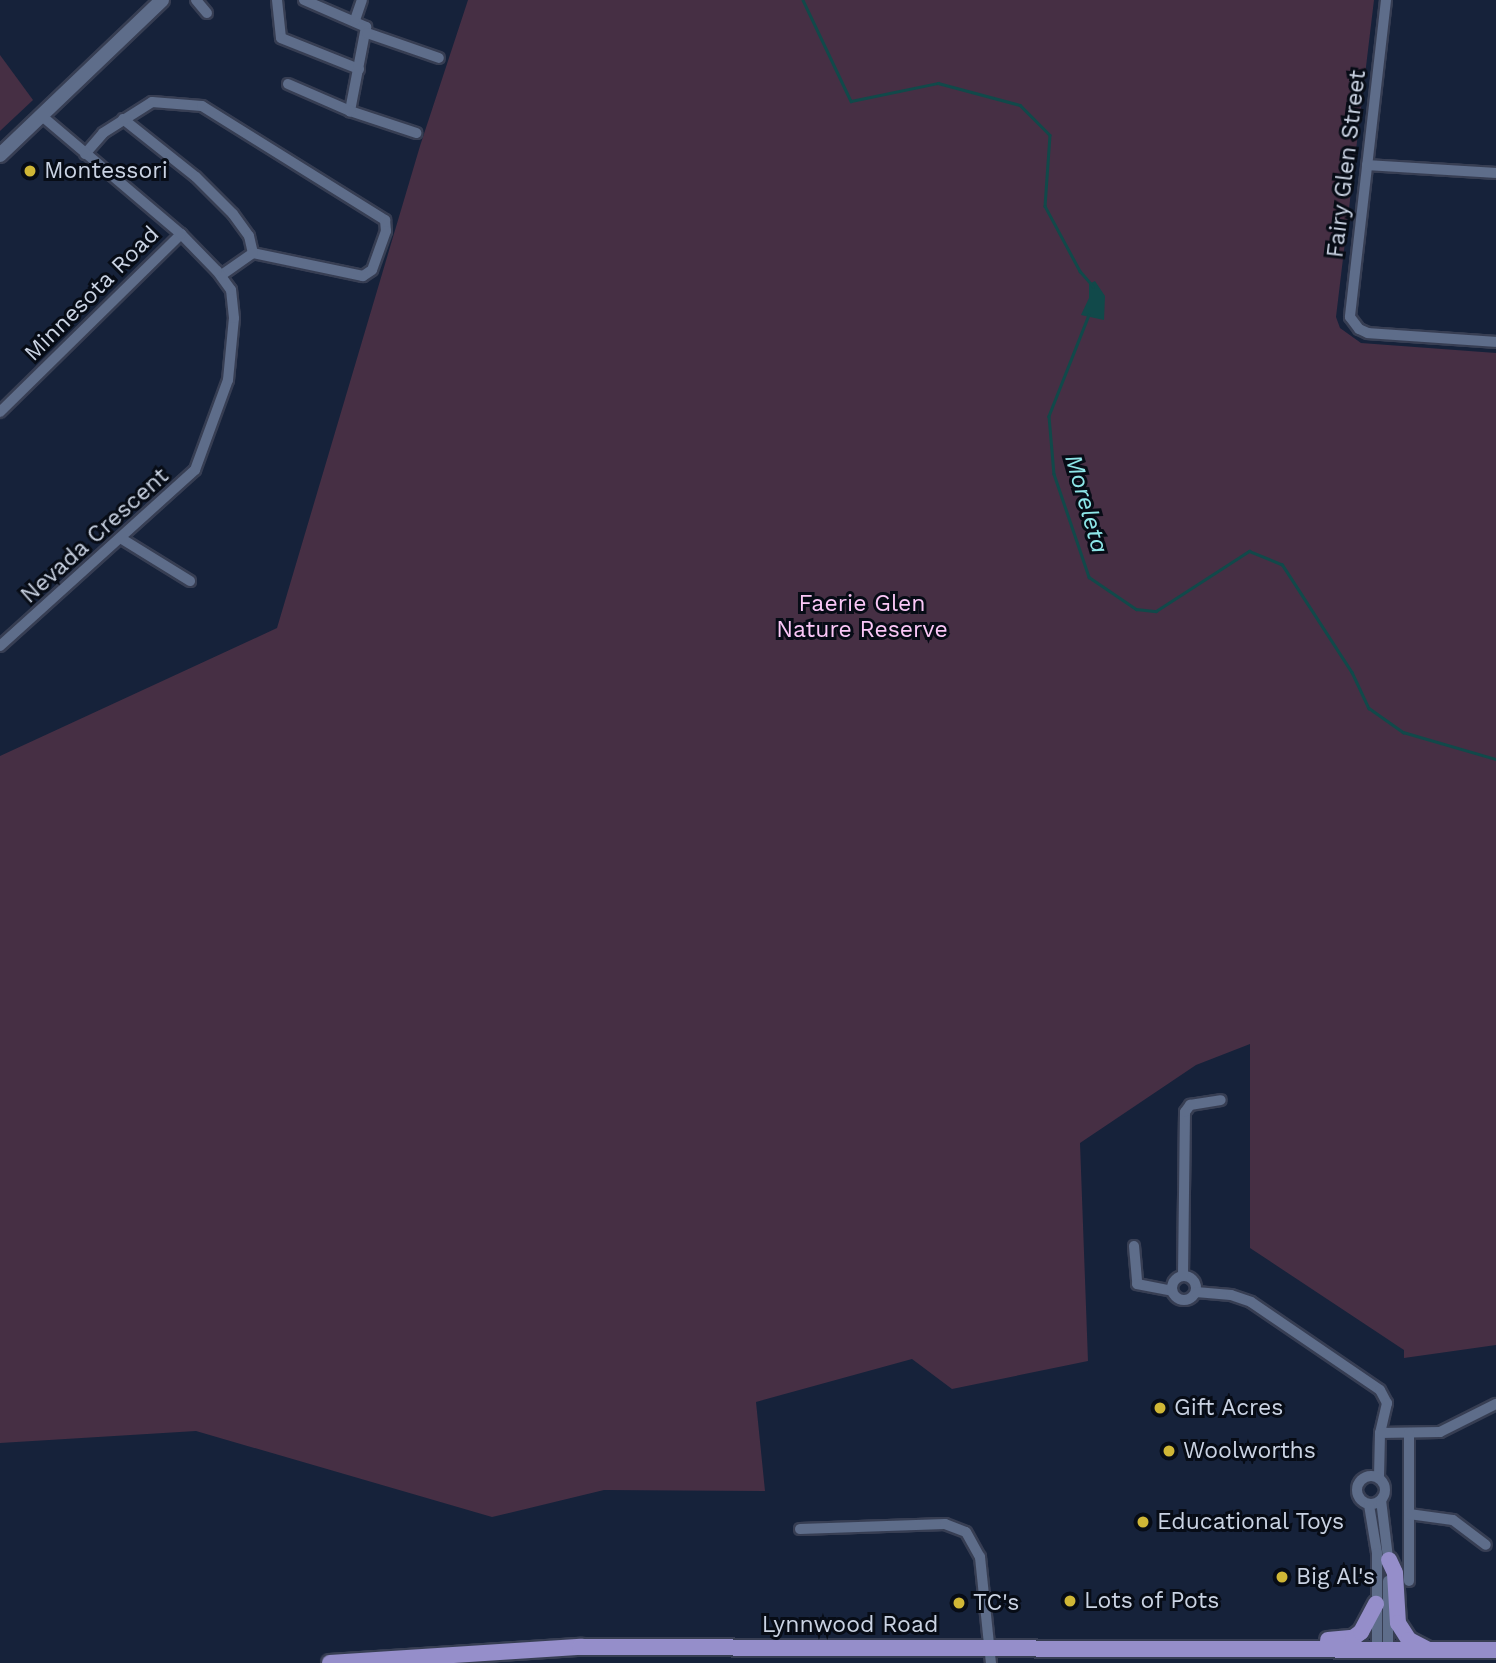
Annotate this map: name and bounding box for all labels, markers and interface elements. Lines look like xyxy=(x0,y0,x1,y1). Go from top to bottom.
street label: Fairy Glen Street xyxy=(1322,68,1372,260)
place label: Montessori xyxy=(44,157,168,185)
marker: Montessori xyxy=(22,163,38,179)
street label: Minnesota Road xyxy=(19,221,165,367)
water label: Moreleta xyxy=(1058,451,1114,557)
street label: Nevada Crescent xyxy=(15,462,175,610)
park label: Faerie Glen Nature Reserve xyxy=(776,590,948,644)
place label: Gift Acres xyxy=(1174,1394,1284,1422)
marker: Gift Acres xyxy=(1152,1400,1168,1416)
place label: Woolworths xyxy=(1183,1437,1316,1465)
marker: Woolworths xyxy=(1161,1443,1177,1459)
place label: Educational Toys xyxy=(1157,1508,1345,1536)
marker: Educational Toys xyxy=(1135,1514,1151,1530)
place label: Big Al's xyxy=(1296,1563,1376,1591)
marker: Big Al's xyxy=(1274,1569,1290,1585)
place label: Lots of Pots xyxy=(1084,1587,1220,1615)
place label: TC's xyxy=(973,1589,1019,1617)
marker: Lots of Pots xyxy=(1062,1593,1078,1609)
marker: TC's xyxy=(951,1595,967,1611)
street label: Lynnwood Road xyxy=(762,1611,938,1639)

